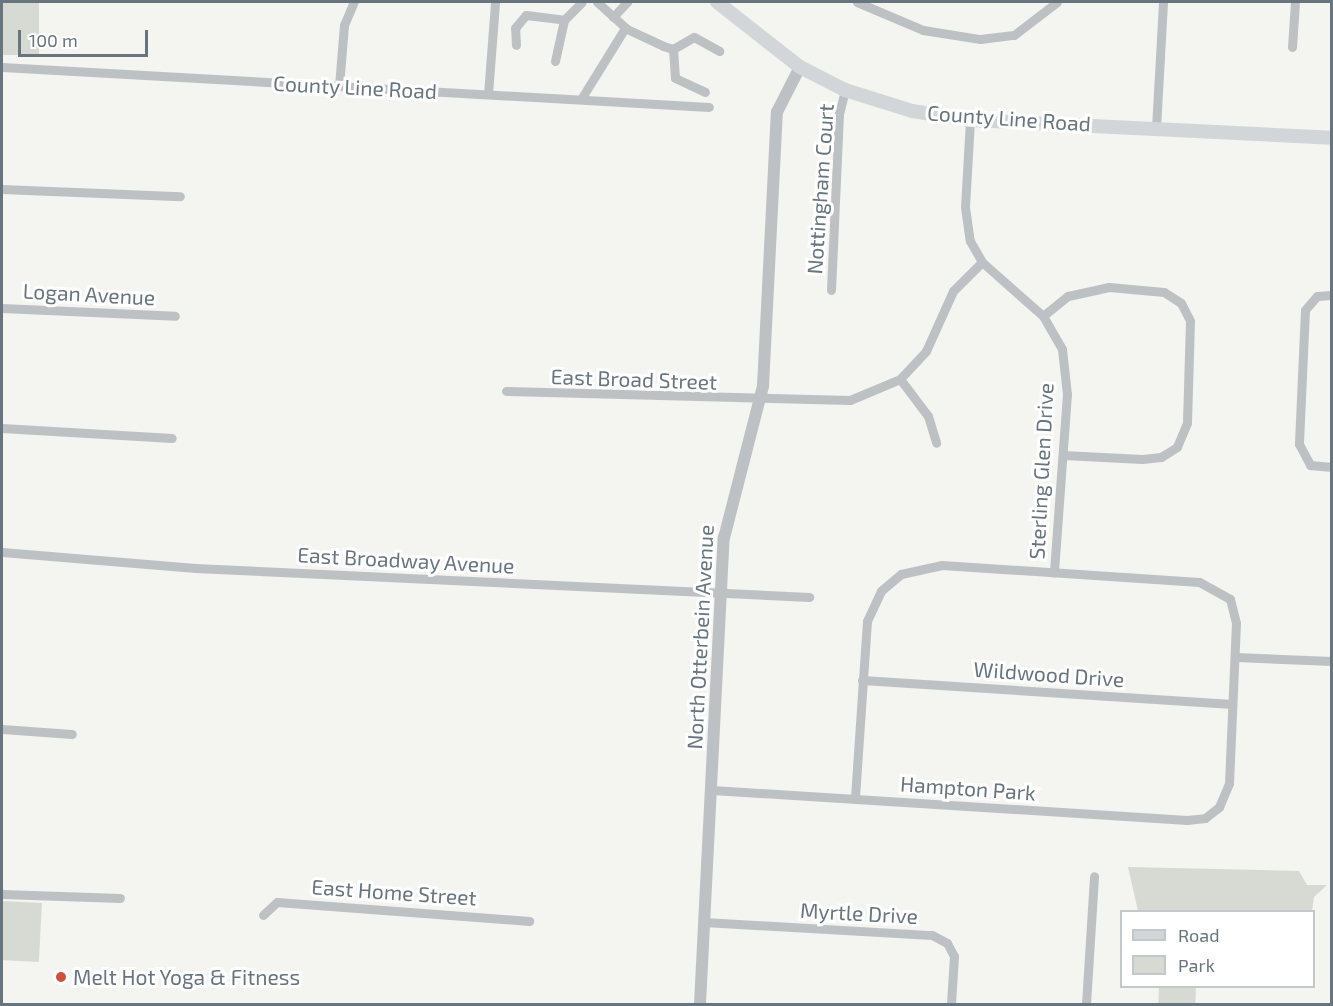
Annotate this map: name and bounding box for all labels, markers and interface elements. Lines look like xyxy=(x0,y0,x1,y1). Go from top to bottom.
scale bar xyxy=(21,18,152,56)
text: 100 m xyxy=(29,29,78,51)
street label: County Line Road xyxy=(272,70,438,104)
street label: County Line Road xyxy=(926,100,1092,136)
street label: Nottingham Court xyxy=(801,103,839,275)
street label: Logan Avenue xyxy=(22,278,156,310)
street label: East Broad Street xyxy=(550,364,718,394)
street label: Sterling Glen Drive xyxy=(1024,382,1058,560)
street label: North Otterbein Avenue xyxy=(682,524,718,750)
street label: East Broadway Avenue xyxy=(296,542,516,578)
street label: Wildwood Drive xyxy=(973,656,1125,692)
street label: Hampton Park xyxy=(899,771,1037,805)
street label: East Home Street xyxy=(311,874,477,910)
street label: Myrtle Drive xyxy=(799,897,919,929)
legend xyxy=(1120,910,1315,988)
text: Road xyxy=(1178,924,1219,946)
text: Park xyxy=(1178,954,1215,976)
place label: Melt Hot Yoga & Fitness xyxy=(73,964,301,990)
marker: Melt Hot Yoga & Fitness xyxy=(54,970,68,984)

